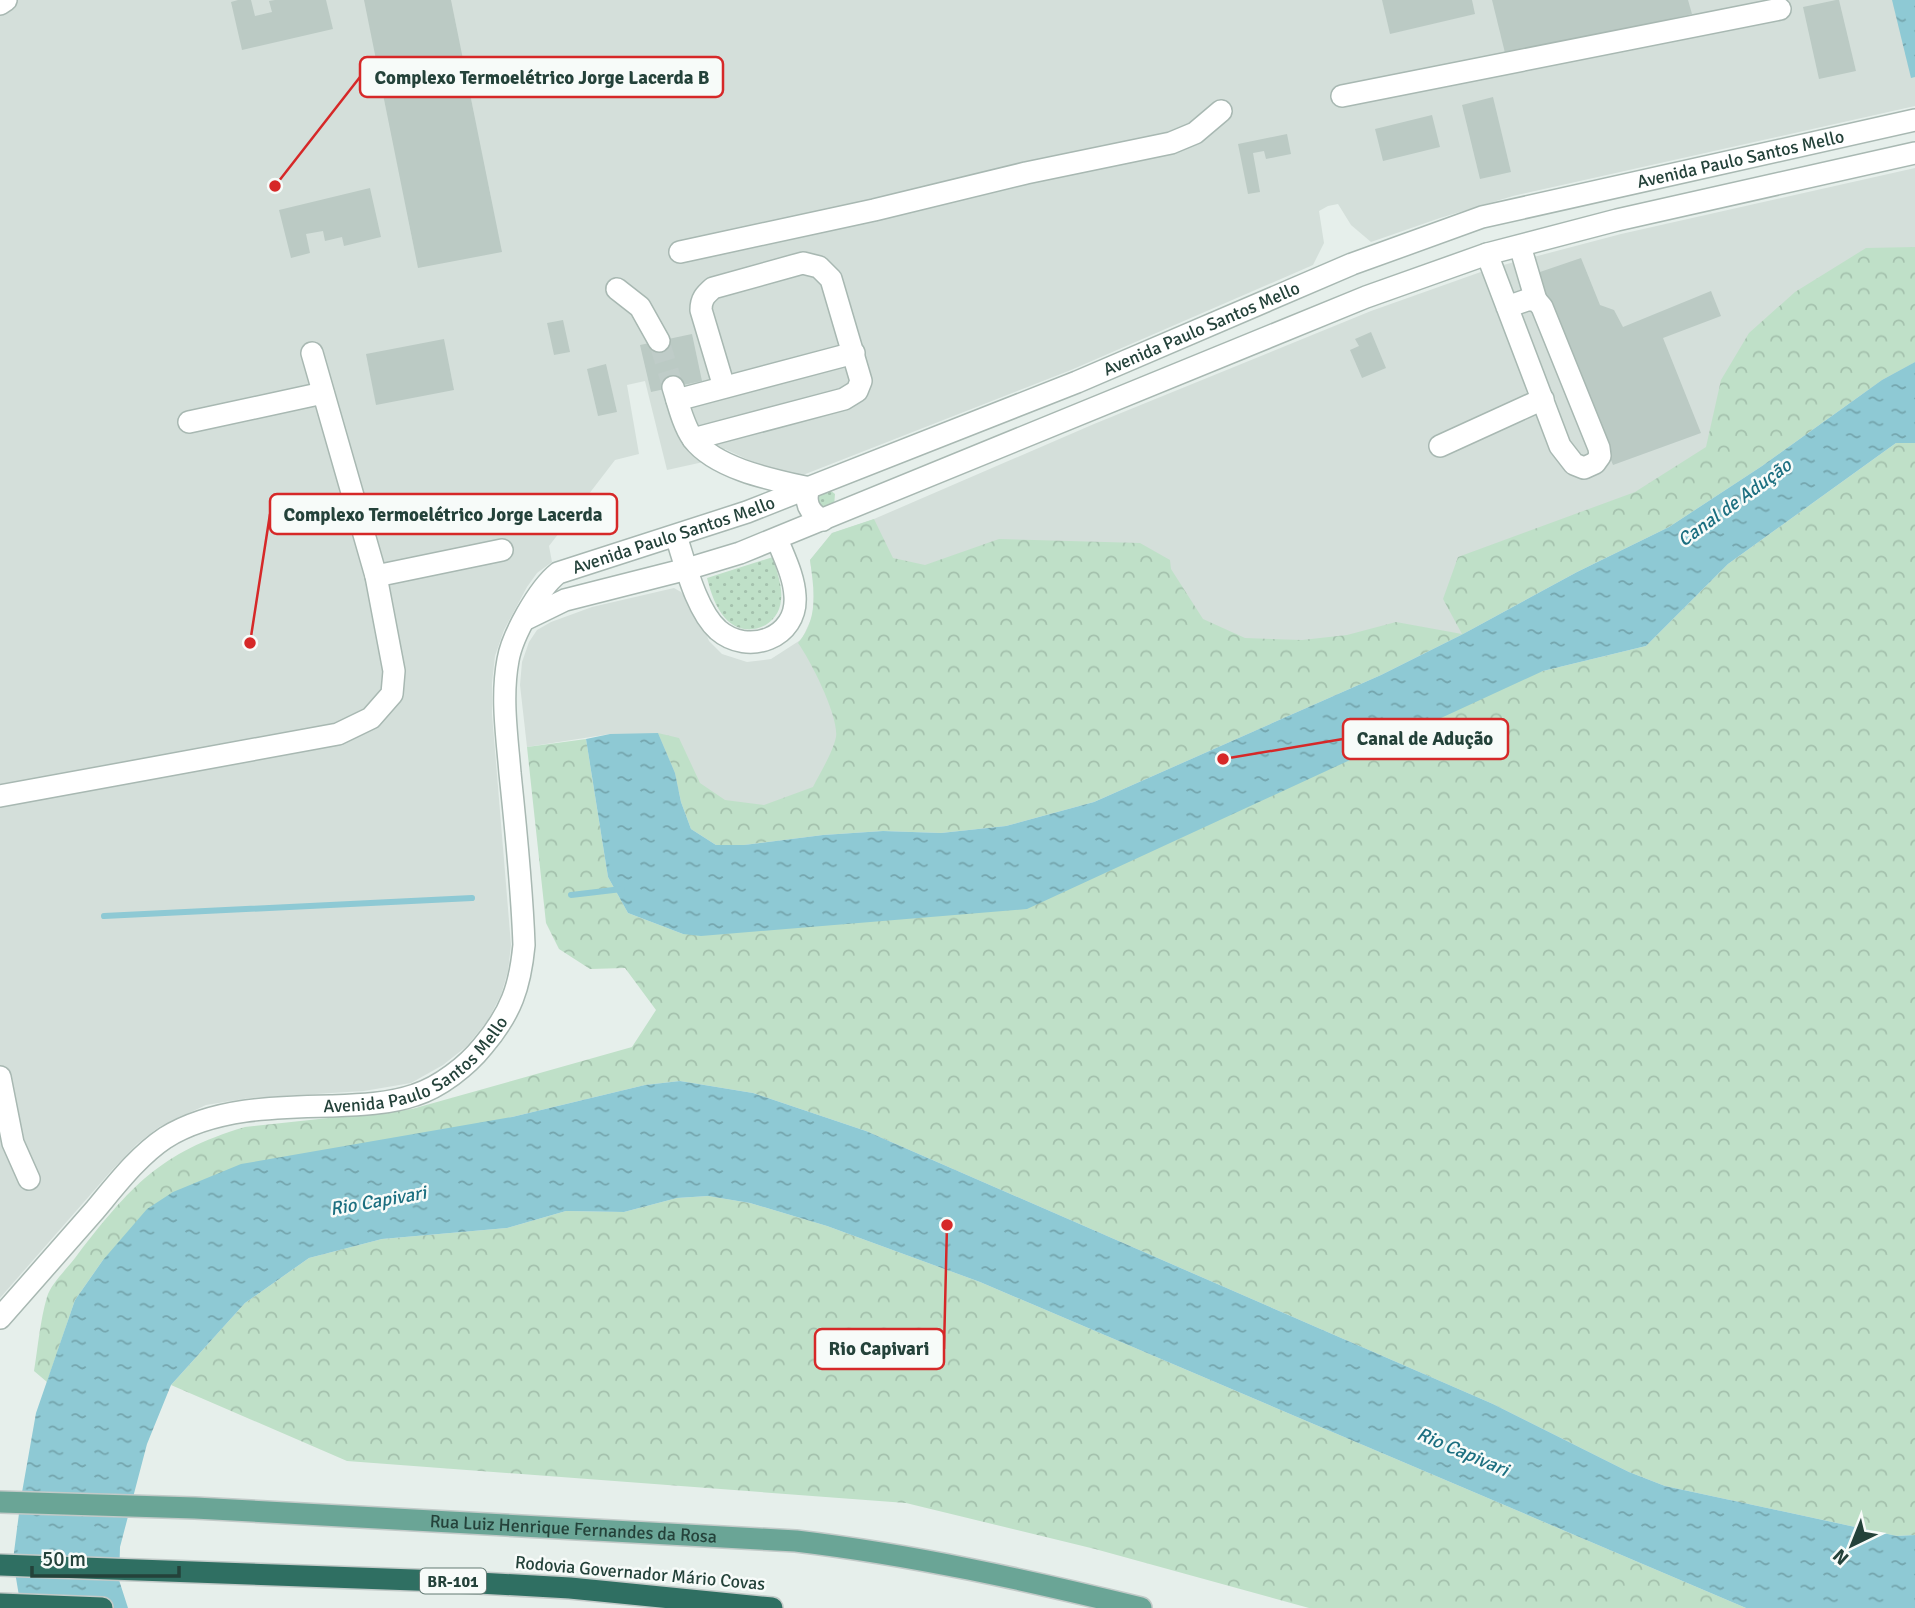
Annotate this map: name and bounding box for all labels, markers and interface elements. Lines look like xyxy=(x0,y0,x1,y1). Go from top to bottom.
callout: Complexo Termoelétrico Jorge Lacerda B xyxy=(360,57,723,97)
text: Complexo Termoelétrico Jorge Lacerda B xyxy=(375,66,710,90)
street label: Avenida Paulo Santos Mello xyxy=(1635,125,1846,193)
street label: Avenida Paulo Santos Mello xyxy=(1100,277,1303,381)
water label: Canal de Adução xyxy=(1673,453,1797,552)
street label: Avenida Paulo Santos Mello xyxy=(570,491,778,579)
callout: Complexo Termoelétrico Jorge Lacerda xyxy=(270,494,617,534)
text: Complexo Termoelétrico Jorge Lacerda xyxy=(284,503,603,527)
callout: Canal de Adução xyxy=(1343,719,1508,759)
text: Canal de Adução xyxy=(1357,727,1493,751)
street label: Avenida Paulo Santos Mello xyxy=(323,1012,512,1117)
water label: Rio Capivari xyxy=(328,1180,430,1221)
callout: Rio Capivari xyxy=(815,1329,944,1369)
text: Rio Capivari xyxy=(829,1337,929,1361)
water label: Rio Capivari xyxy=(1413,1422,1514,1483)
street label: Rua Luiz Henrique Fernandes da Rosa xyxy=(429,1510,718,1548)
north arrow xyxy=(1817,1510,1887,1580)
scale bar xyxy=(32,1534,178,1578)
text: N xyxy=(1828,1543,1854,1570)
text: 50 m xyxy=(42,1546,86,1572)
street label: Rodovia Governador Mário Covas xyxy=(514,1551,766,1595)
road number: BR-101 xyxy=(420,1568,486,1594)

